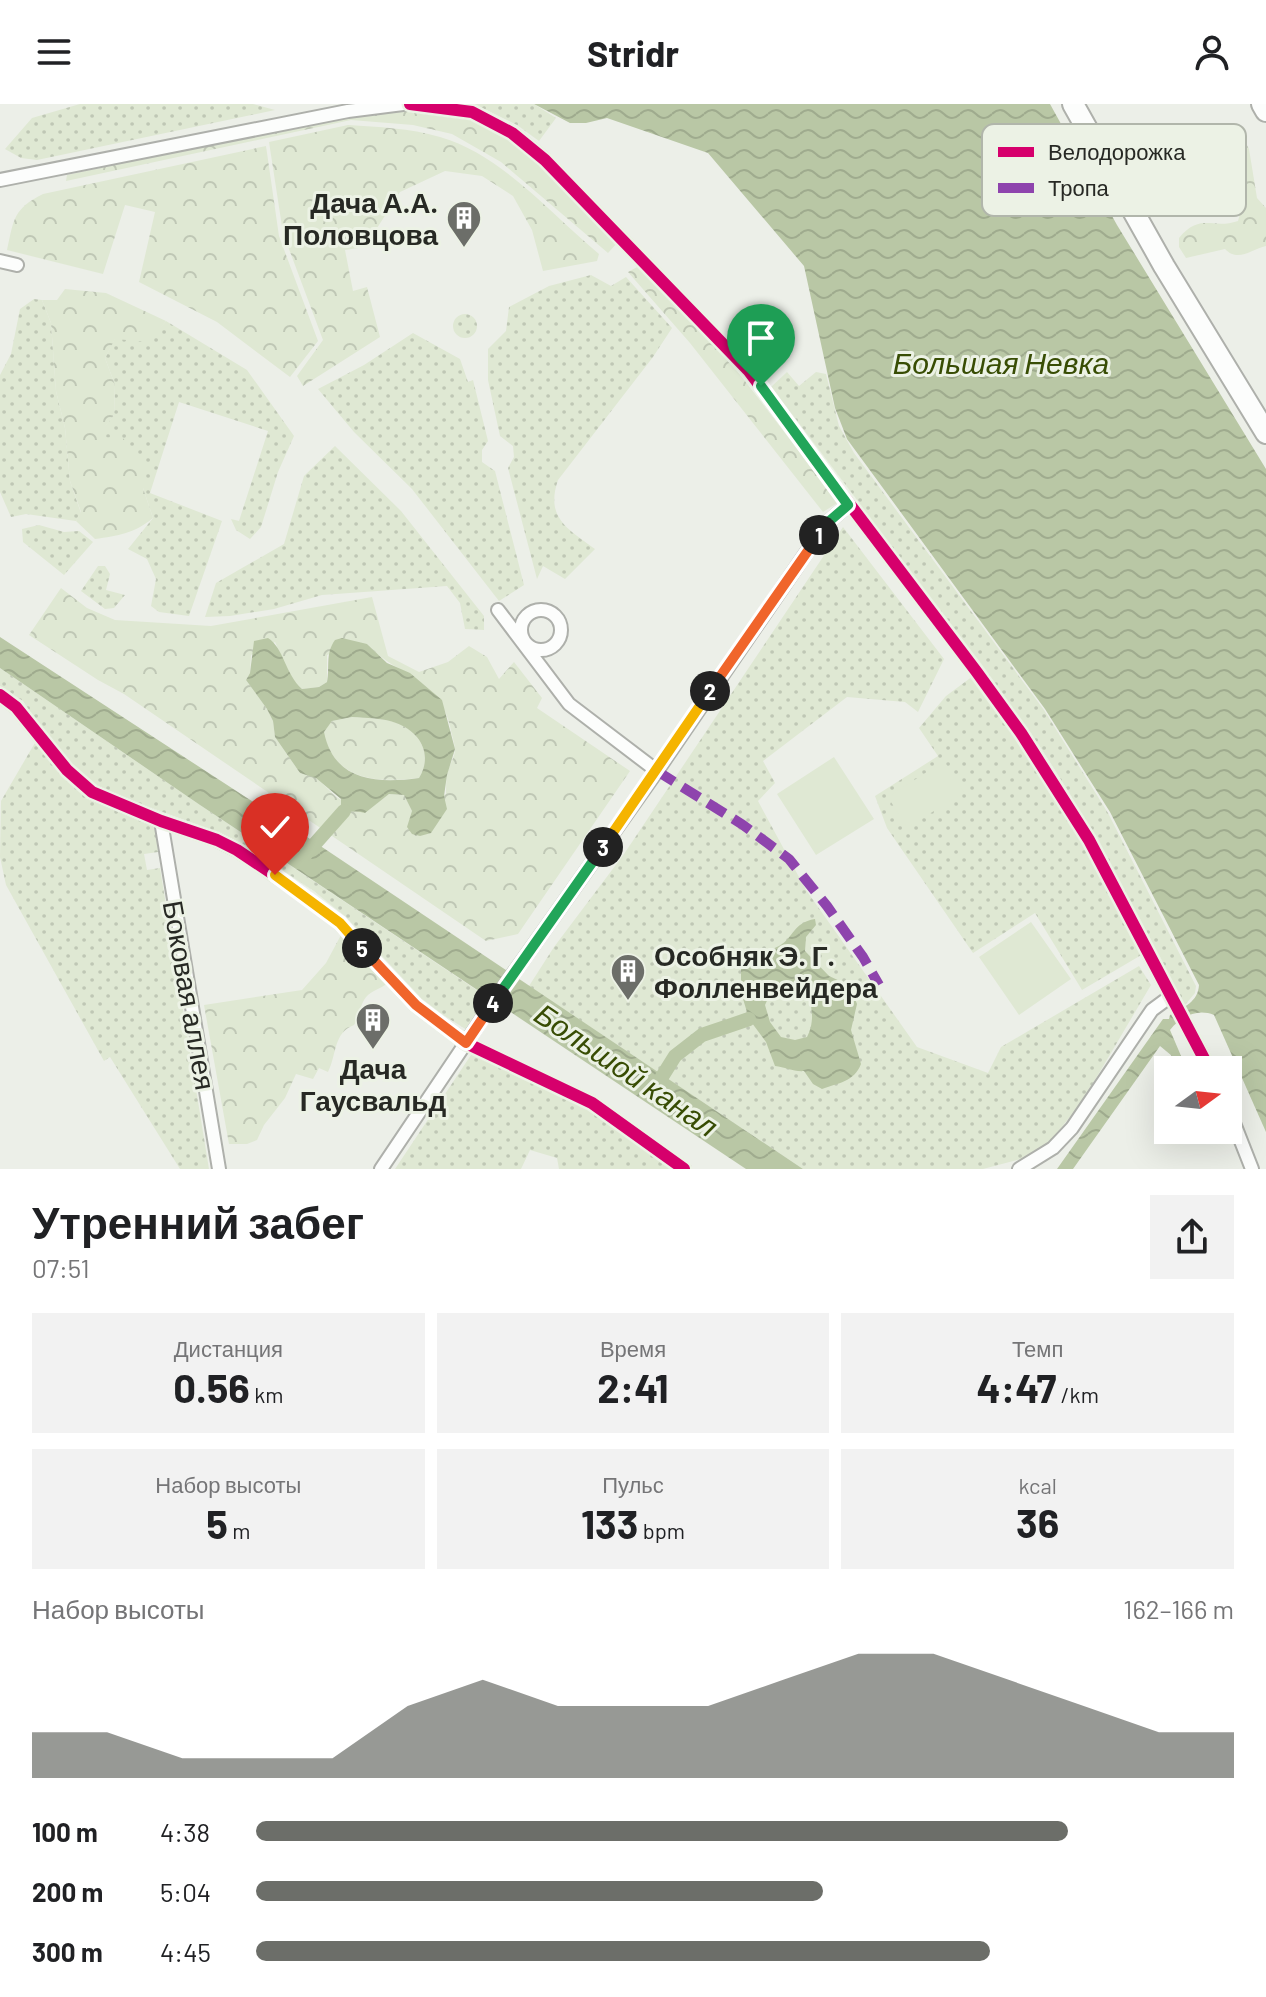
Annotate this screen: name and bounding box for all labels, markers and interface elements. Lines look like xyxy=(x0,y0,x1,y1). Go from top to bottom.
icon: menu xyxy=(32,30,76,74)
icon: person xyxy=(1190,30,1234,74)
text: Stridr xyxy=(587,31,679,74)
legend xyxy=(982,124,1246,216)
text: Велодорожка xyxy=(1048,138,1186,165)
text: Тропа xyxy=(1048,174,1110,201)
place label: Дача А.А. Половцова xyxy=(283,185,438,251)
building icon: Дача А.А. Половцова xyxy=(445,199,483,249)
pin xyxy=(727,304,795,386)
icon: arrive xyxy=(739,316,783,360)
water label: Большая Невка xyxy=(893,344,1109,380)
pin: 1 xyxy=(799,515,839,555)
text: 1 xyxy=(815,522,823,548)
pin: 2 xyxy=(690,671,730,711)
text: 2 xyxy=(704,678,716,704)
pin xyxy=(241,793,309,875)
icon: check xyxy=(253,805,297,849)
pin: 3 xyxy=(583,827,623,867)
text: 3 xyxy=(597,834,609,860)
street label: Боковая аллея xyxy=(157,898,223,1092)
pin: 5 xyxy=(342,928,382,968)
text: 5 xyxy=(356,935,368,961)
place label: Особняк Э. Г. Фолленвейдера xyxy=(654,938,878,1004)
building icon: Особняк Э. Г. Фолленвейдера xyxy=(609,952,647,1002)
pin: 4 xyxy=(473,983,513,1023)
text: 4 xyxy=(486,990,500,1016)
water label: Большой канал xyxy=(529,995,725,1144)
building icon: Дача Гаусвальд xyxy=(354,1001,392,1051)
place label: Дача Гаусвальд xyxy=(300,1051,447,1117)
north arrow xyxy=(1154,1056,1242,1144)
map controls xyxy=(1154,1056,1242,1144)
text: Утренний забег xyxy=(32,1195,364,1248)
button: share xyxy=(1150,1195,1234,1279)
text: 07:51 xyxy=(32,1252,90,1283)
text: Дистанция xyxy=(174,1335,283,1361)
text: Время xyxy=(600,1335,666,1361)
text: Темп xyxy=(1012,1335,1063,1361)
text: 0.56 xyxy=(173,1363,250,1411)
text: 2:41 xyxy=(597,1363,669,1411)
text: 4:47 xyxy=(976,1363,1056,1411)
text: km xyxy=(250,1381,283,1407)
text: /km xyxy=(1056,1381,1099,1407)
text: Набор высоты xyxy=(155,1471,301,1497)
text: Пульс xyxy=(602,1471,664,1497)
text: kcal xyxy=(1018,1472,1057,1498)
text: 36 xyxy=(1016,1498,1059,1546)
text: 5 xyxy=(206,1499,228,1547)
text: 133 xyxy=(581,1499,638,1547)
text: m xyxy=(228,1517,250,1543)
text: bpm xyxy=(638,1517,685,1543)
text: Набор высоты xyxy=(32,1593,205,1624)
text: 162–166 m xyxy=(1123,1593,1234,1624)
text: 100 m xyxy=(32,1816,98,1847)
text: 4:38 xyxy=(160,1816,210,1847)
text: 200 m xyxy=(32,1876,103,1907)
text: 5:04 xyxy=(160,1876,211,1907)
text: 300 m xyxy=(32,1936,103,1967)
text: 4:45 xyxy=(160,1936,211,1967)

